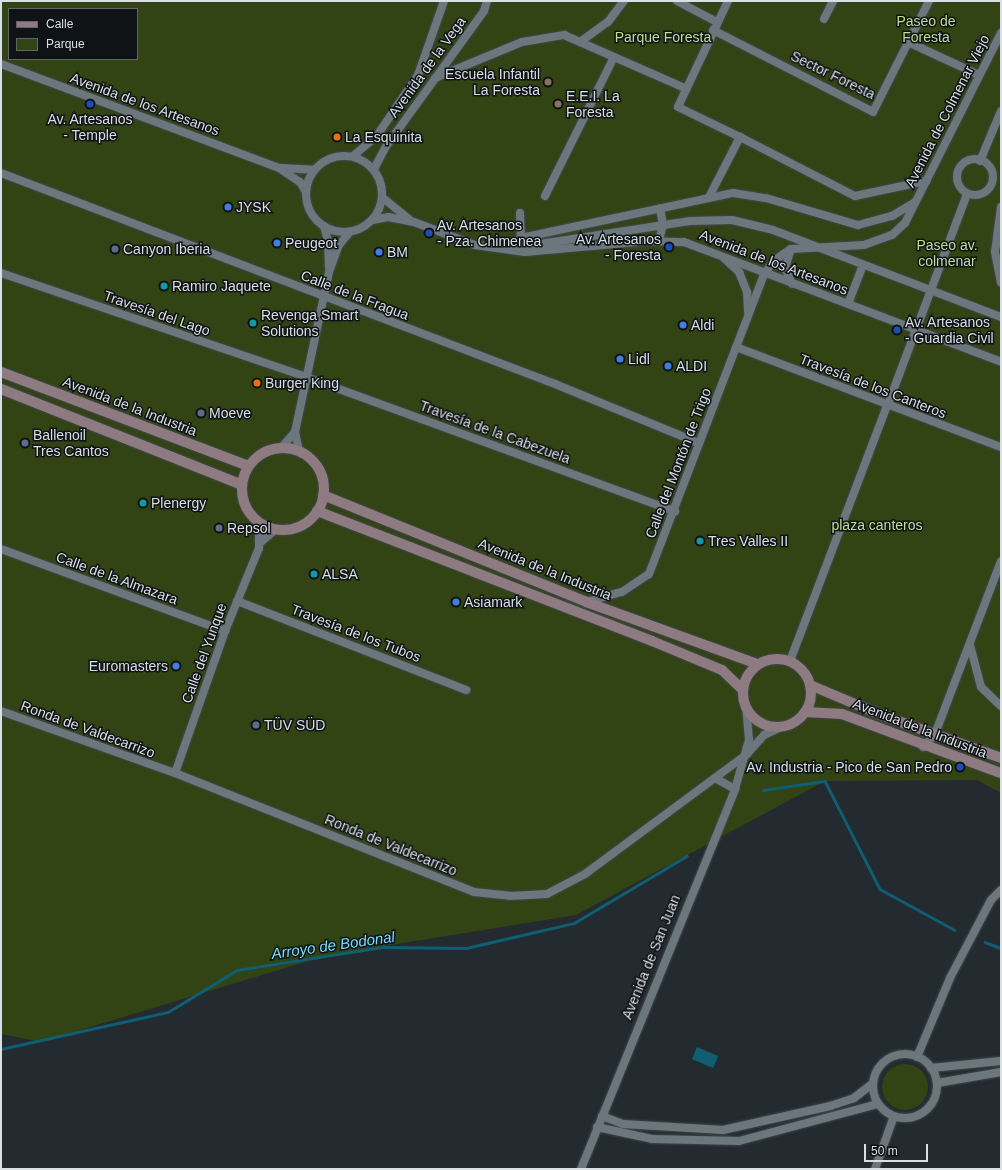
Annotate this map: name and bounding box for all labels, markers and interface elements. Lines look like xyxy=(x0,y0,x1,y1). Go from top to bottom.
legend xyxy=(8,8,138,60)
street label: Avenida de la Vega xyxy=(385,13,469,121)
park label: Paseo de Foresta xyxy=(896,13,956,46)
text: Calle xyxy=(46,17,73,31)
park label: Parque Foresta xyxy=(615,29,711,45)
street label: Avenida de Colmenar Viejo xyxy=(901,32,993,190)
text: Parque xyxy=(46,37,85,51)
street label: Sector Foresta xyxy=(788,47,878,103)
place label: Escuela Infantil La Foresta xyxy=(445,66,540,98)
street label: Avenida de los Artesanos xyxy=(68,69,222,139)
marker: Escuela Infantil La Foresta xyxy=(543,77,553,87)
place label: E.E.I. La Foresta xyxy=(566,88,620,120)
marker: Av. Artesanos - Temple xyxy=(85,99,95,109)
marker: E.E.I. La Foresta xyxy=(553,99,563,109)
place label: Av. Artesanos - Temple xyxy=(47,111,133,144)
place label: La Esquinita xyxy=(345,129,422,145)
marker: La Esquinita xyxy=(332,132,342,142)
place label: JYSK xyxy=(236,199,271,215)
marker: JYSK xyxy=(223,202,233,212)
place label: Av. Artesanos - Pza. Chimenea xyxy=(437,217,541,250)
street label: Avenida de los Artesanos xyxy=(697,226,851,298)
marker: Av. Artesanos - Pza. Chimenea xyxy=(424,228,434,238)
place label: Av. Artesanos - Foresta xyxy=(575,231,661,264)
place label: Peugeot xyxy=(285,235,337,251)
park label: Paseo av. colmenar xyxy=(916,237,978,270)
marker: Peugeot xyxy=(272,238,282,248)
place label: Canyon Iberia xyxy=(123,241,210,257)
marker: Av. Artesanos - Foresta xyxy=(664,242,674,252)
marker: Canyon Iberia xyxy=(110,244,120,254)
place label: BM xyxy=(387,244,408,260)
marker: BM xyxy=(374,247,384,257)
street label: Calle de la Fragua xyxy=(299,267,411,323)
place label: Ramiro Jaquete xyxy=(172,278,271,294)
marker: Ramiro Jaquete xyxy=(159,281,169,291)
street label: Travesía del Lago xyxy=(102,287,212,339)
place label: Revenga Smart Solutions xyxy=(261,307,358,340)
place label: Av. Artesanos - Guardia Civil xyxy=(905,314,994,346)
place label: Aldi xyxy=(691,317,714,333)
marker: Revenga Smart Solutions xyxy=(248,318,258,328)
marker: Aldi xyxy=(678,320,688,330)
marker: Av. Artesanos - Guardia Civil xyxy=(892,325,902,335)
street label: Travesía de los Canteros xyxy=(797,350,949,422)
place label: Lidl xyxy=(628,351,650,367)
marker: Lidl xyxy=(615,354,625,364)
place label: ALDI xyxy=(676,358,707,374)
marker: ALDI xyxy=(663,361,673,371)
street label: Avenida de la Industria xyxy=(61,373,199,439)
place label: Burger King xyxy=(265,375,339,391)
marker: Burger King xyxy=(252,378,262,388)
street label: Calle del Montón de Trigo xyxy=(642,385,714,541)
street label: Travesía de la Cabezuela xyxy=(417,397,573,467)
place label: Moeve xyxy=(209,405,251,421)
marker: Moeve xyxy=(196,408,206,418)
place label: Ballenoil Tres Cantos xyxy=(33,427,109,460)
marker: Ballenoil Tres Cantos xyxy=(20,438,30,448)
place label: Plenergy xyxy=(151,495,206,511)
marker: Plenergy xyxy=(138,498,148,508)
park label: plaza canteros xyxy=(831,517,923,533)
place label: Repsol xyxy=(227,520,271,536)
marker: Repsol xyxy=(214,523,224,533)
place label: Tres Valles II xyxy=(708,533,788,549)
street label: Avenida de la Industria xyxy=(476,535,614,603)
marker: Tres Valles II xyxy=(695,536,705,546)
street label: Calle de la Almazara xyxy=(53,548,181,608)
place label: ALSA xyxy=(322,566,358,582)
marker: ALSA xyxy=(309,569,319,579)
place label: Asiamark xyxy=(464,594,522,610)
marker: Asiamark xyxy=(451,597,461,607)
street label: Calle del Yunque xyxy=(178,600,230,706)
street label: Travesía de los Tubos xyxy=(289,601,423,665)
place label: Euromasters xyxy=(89,658,168,674)
marker: Euromasters xyxy=(171,661,181,671)
street label: Avenida de la Industria xyxy=(851,695,989,761)
street label: Ronda de Valdecarrizo xyxy=(19,697,157,761)
place label: TÜV SÜD xyxy=(264,717,325,733)
marker: TÜV SÜD xyxy=(251,720,261,730)
place label: Av. Industria - Pico de San Pedro xyxy=(746,759,952,775)
marker: Av. Industria - Pico de San Pedro xyxy=(955,762,965,772)
street label: Ronda de Valdecarrizo xyxy=(322,811,460,879)
street label: Avenida de San Juan xyxy=(618,892,684,1022)
water label: Arroyo de Bodonal xyxy=(270,927,396,963)
scale bar xyxy=(866,1136,930,1162)
text: 50 m xyxy=(871,1144,898,1158)

